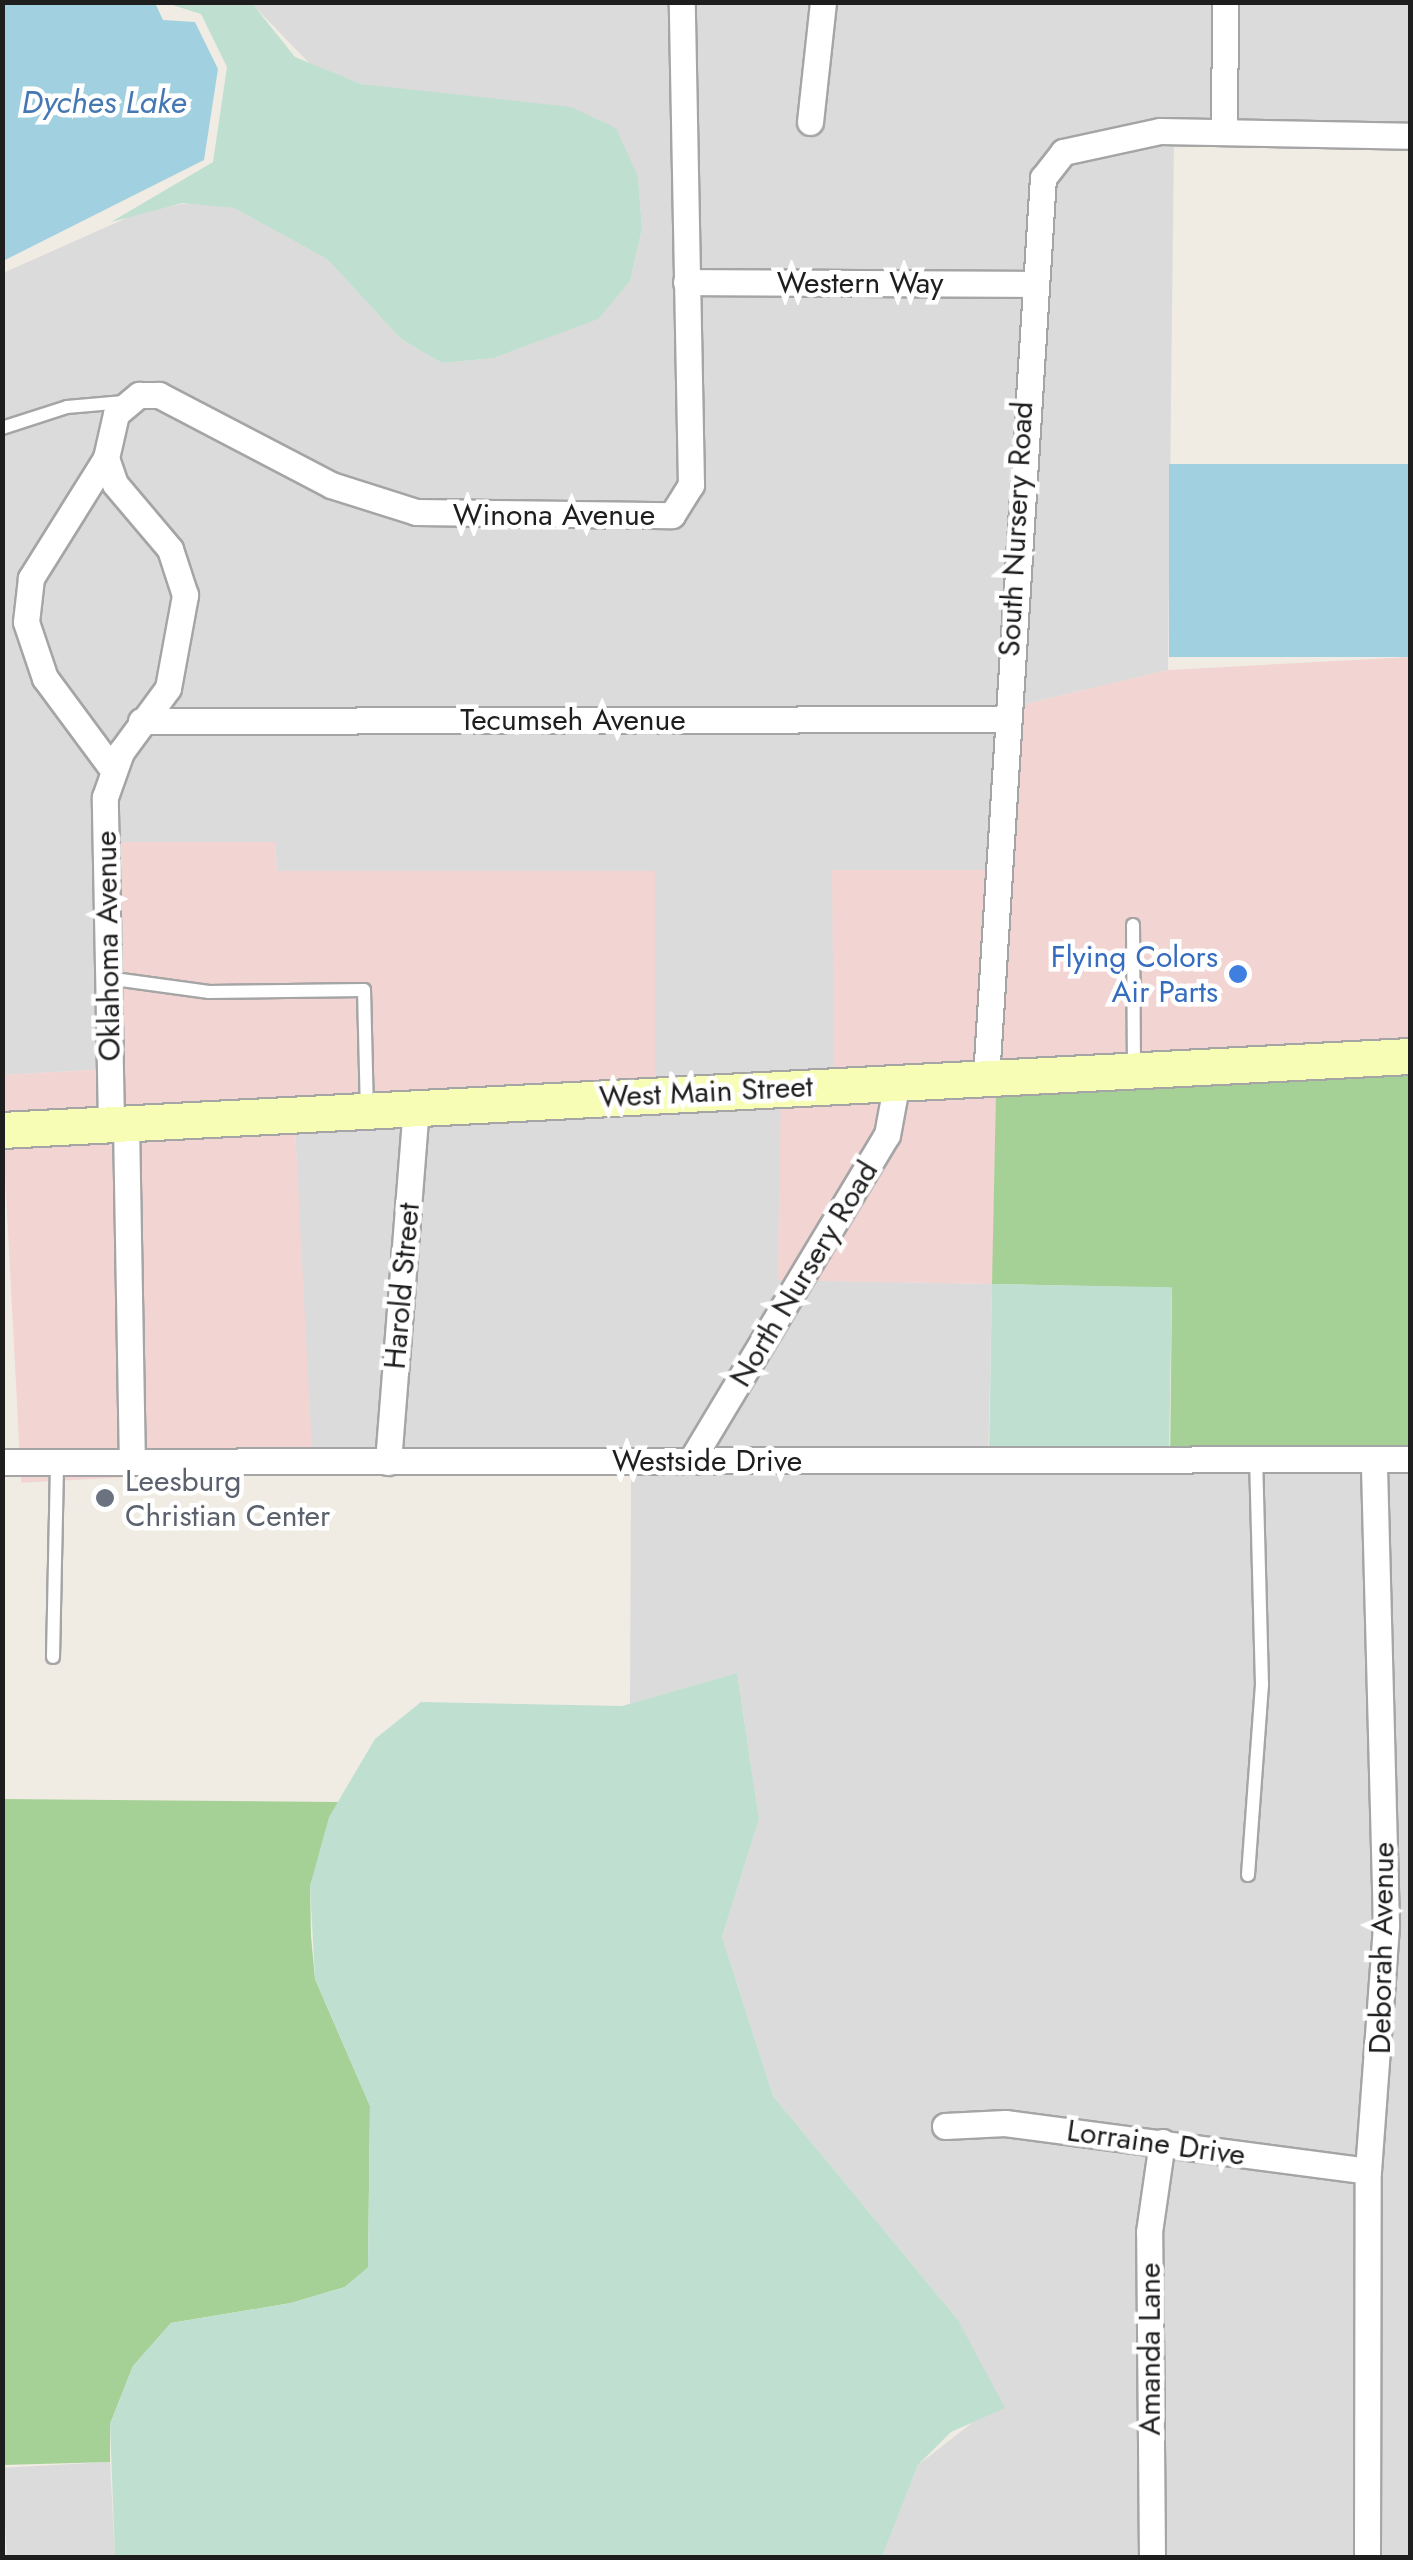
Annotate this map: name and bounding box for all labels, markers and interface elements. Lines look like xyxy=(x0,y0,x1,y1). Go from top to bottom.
water label: Dyches Lake xyxy=(22,83,186,121)
street label: Western Way xyxy=(777,265,943,301)
street label: South Nursery Road xyxy=(991,401,1041,657)
street label: Winona Avenue xyxy=(453,497,655,533)
street label: Tecumseh Avenue xyxy=(460,702,686,738)
street label: Oklahoma Avenue xyxy=(88,830,128,1062)
place label: Flying Colors Air Parts xyxy=(1051,939,1218,1010)
marker: Flying Colors Air Parts xyxy=(1227,963,1249,985)
street label: West Main Street xyxy=(598,1068,814,1116)
street label: North Nursery Road xyxy=(722,1155,886,1393)
street label: Harold Street xyxy=(377,1201,427,1371)
street label: Westside Drive xyxy=(612,1443,802,1479)
place label: Leesburg Christian Center xyxy=(125,1463,330,1534)
marker: Leesburg Christian Center xyxy=(94,1487,116,1509)
street label: Deborah Avenue xyxy=(1362,1842,1402,2054)
street label: Lorraine Drive xyxy=(1065,2113,1247,2173)
street label: Amanda Lane xyxy=(1132,2262,1168,2436)

